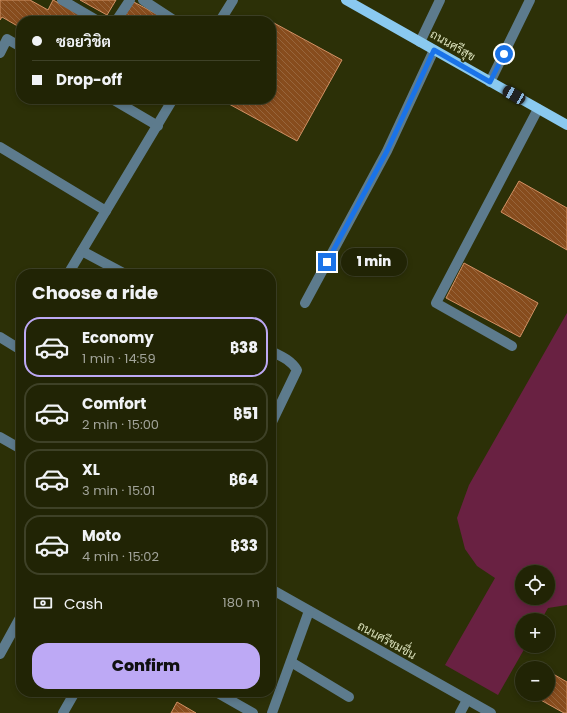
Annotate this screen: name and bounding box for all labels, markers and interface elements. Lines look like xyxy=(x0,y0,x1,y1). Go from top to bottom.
street label: ถนนศรีสุข xyxy=(427,25,479,66)
text: ซอยวิชิต xyxy=(56,31,111,52)
route start xyxy=(495,45,513,63)
text: Drop-off xyxy=(56,69,122,90)
car xyxy=(501,84,527,106)
callout: 1 min xyxy=(341,248,407,276)
text: 1 min xyxy=(357,252,391,271)
route end xyxy=(318,253,336,271)
text: Choose a ride xyxy=(32,280,158,305)
text: Economy xyxy=(82,327,154,348)
icon: car xyxy=(34,329,70,365)
text: ฿38 xyxy=(230,337,258,358)
text: 1 min · 14:59 xyxy=(82,349,156,368)
text: Comfort xyxy=(82,393,146,414)
icon: car xyxy=(34,395,70,431)
text: ฿51 xyxy=(233,403,258,424)
text: 2 min · 15:00 xyxy=(82,415,159,434)
text: XL xyxy=(82,459,100,480)
icon: car xyxy=(34,461,70,497)
text: ฿64 xyxy=(229,469,258,490)
text: 3 min · 15:01 xyxy=(82,481,155,500)
text: Moto xyxy=(82,525,121,546)
icon: car xyxy=(34,527,70,563)
text: ฿33 xyxy=(231,535,258,556)
text: 4 min · 15:02 xyxy=(82,547,159,566)
map controls xyxy=(515,565,555,701)
button: locate xyxy=(515,565,555,605)
icon: cash xyxy=(32,592,54,614)
text: Cash xyxy=(64,593,103,614)
text: 180 m xyxy=(223,593,260,612)
button: + xyxy=(515,613,555,653)
street label: ถนนศรีชมชื่น xyxy=(355,615,421,663)
button: Confirm xyxy=(32,643,260,689)
button: − xyxy=(515,661,555,701)

